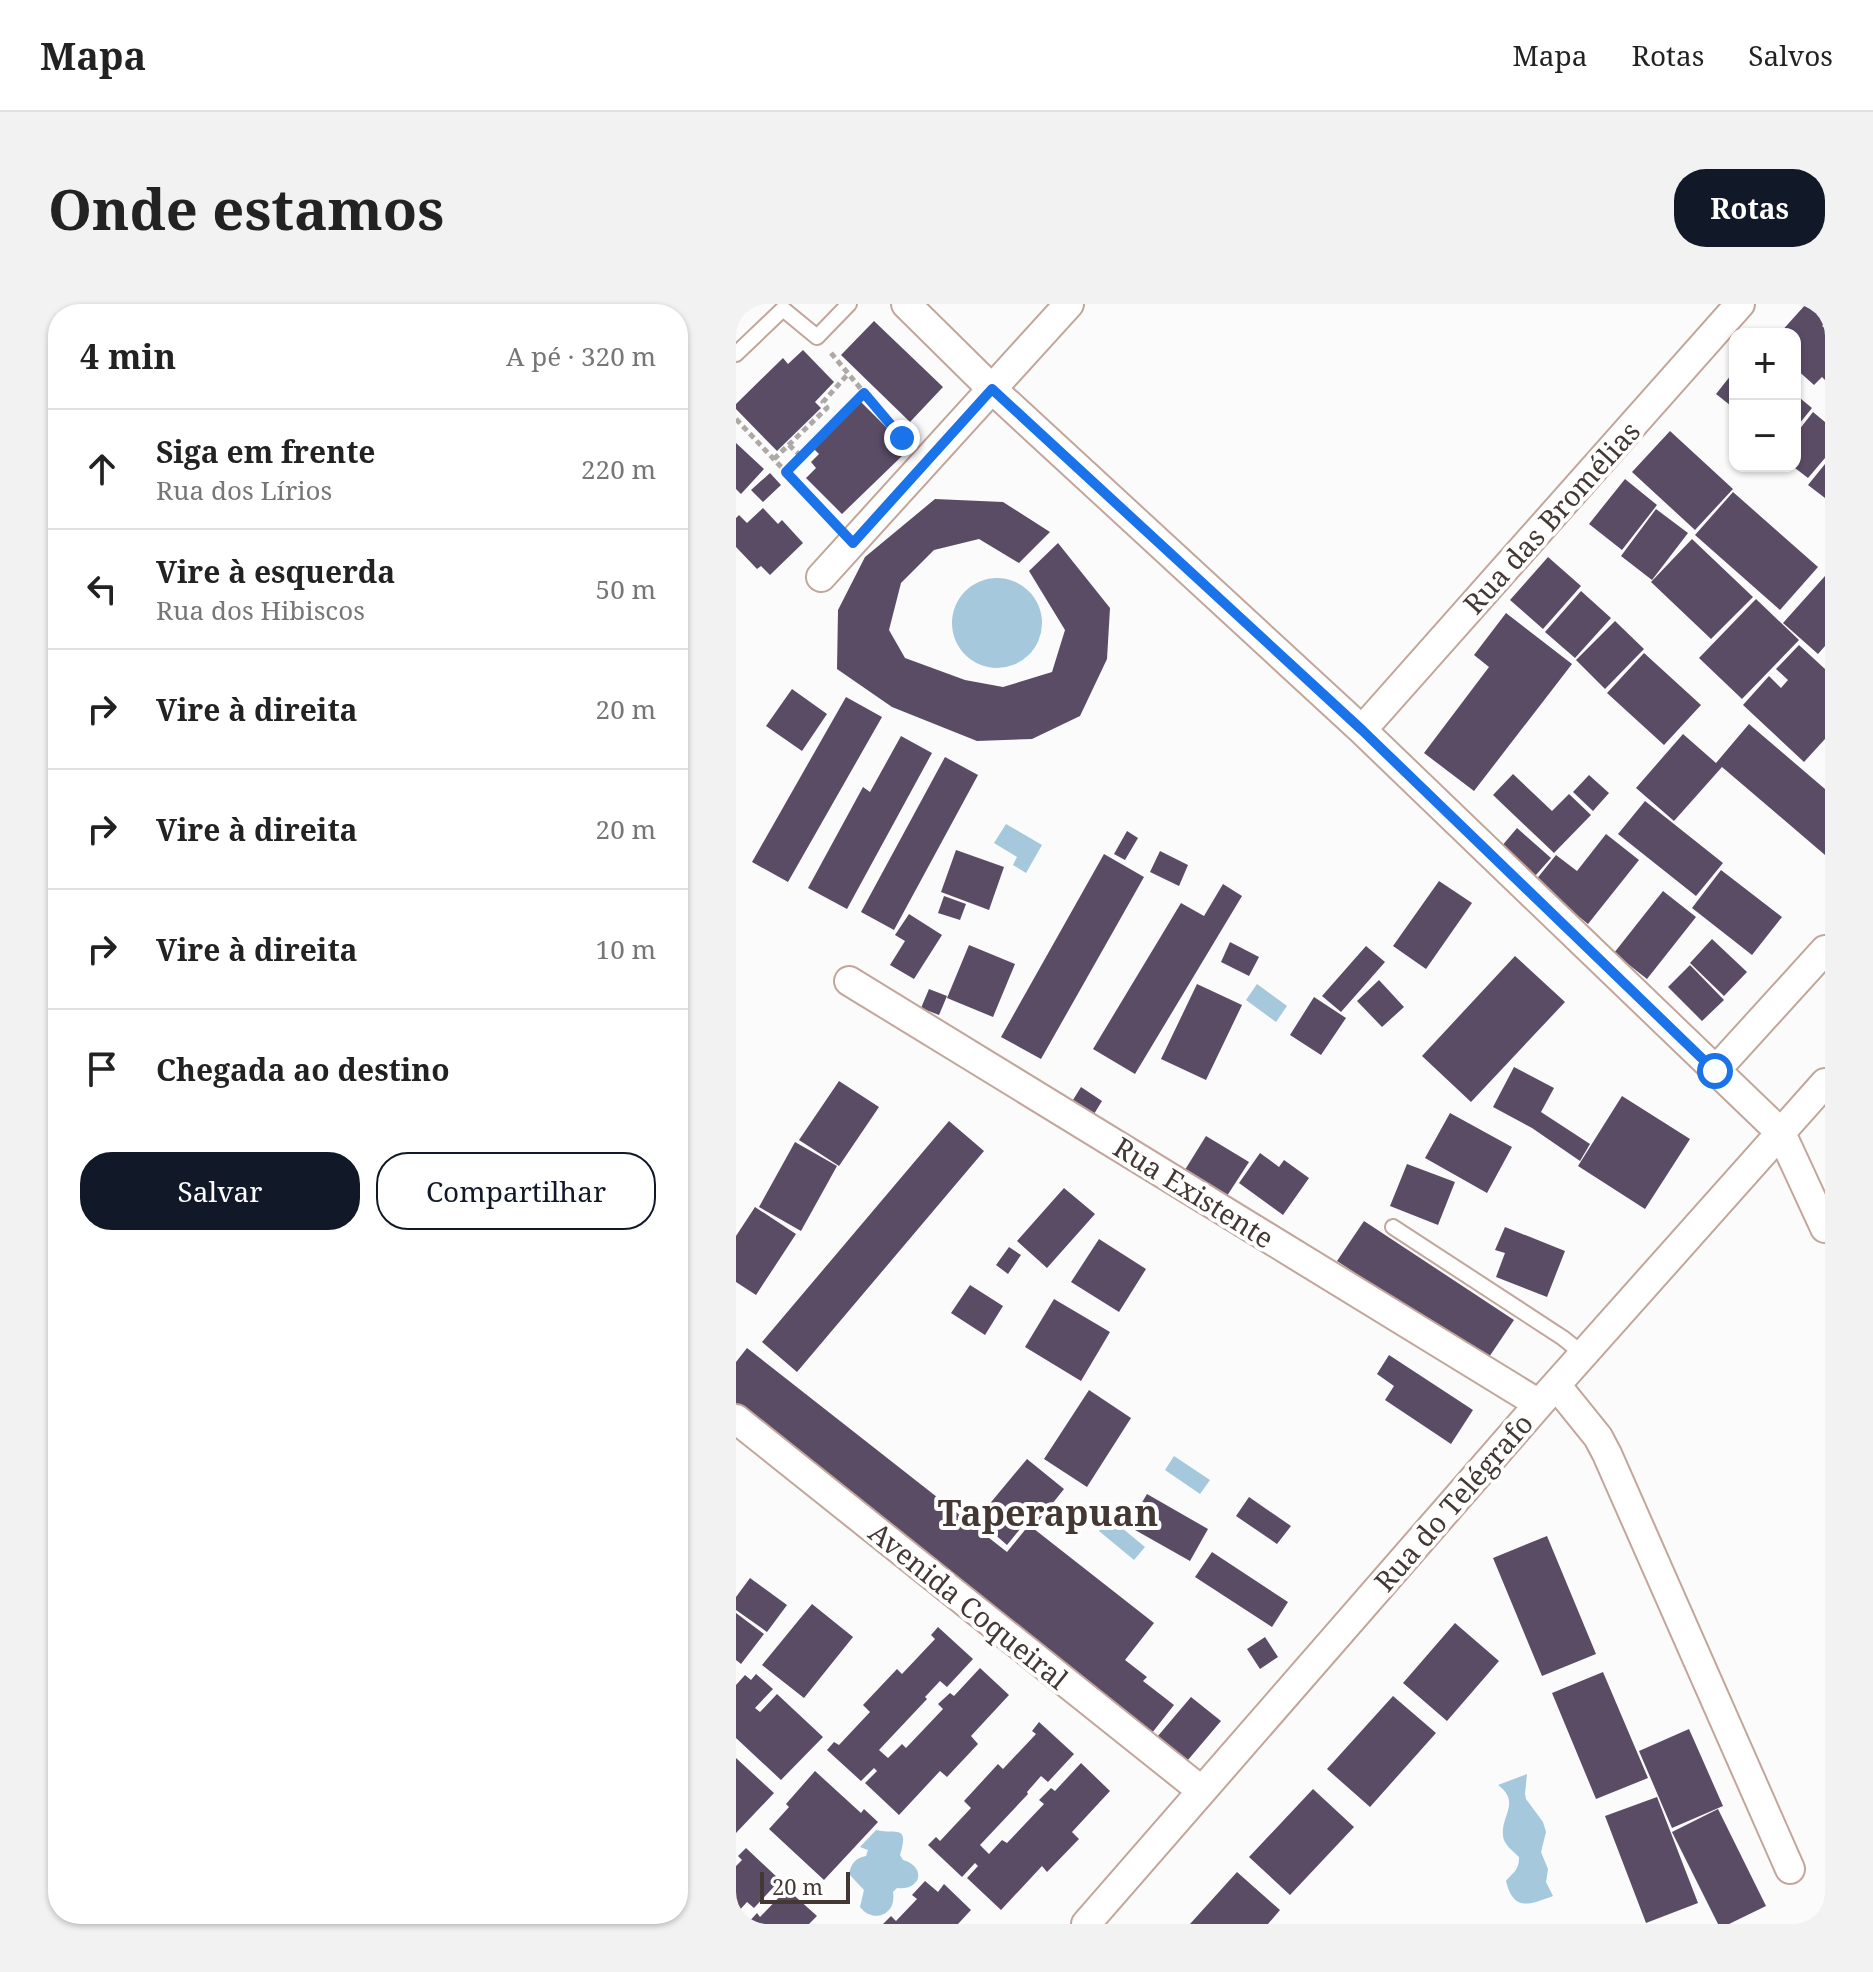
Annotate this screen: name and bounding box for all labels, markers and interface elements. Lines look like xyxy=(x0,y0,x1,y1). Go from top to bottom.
text: Mapa xyxy=(40,29,146,81)
text: Mapa xyxy=(1513,36,1588,74)
text: Rotas xyxy=(1632,36,1704,74)
text: Salvos xyxy=(1748,36,1833,74)
button: Rotas xyxy=(1674,169,1825,247)
text: Onde estamos xyxy=(48,170,444,246)
map controls xyxy=(1729,328,1801,472)
button: + xyxy=(1729,328,1801,400)
text: 4 min xyxy=(80,333,176,379)
text: A pé · 320 m xyxy=(506,338,656,374)
button: − xyxy=(1729,400,1801,472)
street label: Rua das Bromélias xyxy=(1454,412,1648,622)
route end xyxy=(884,420,920,456)
text: Siga em frente xyxy=(156,431,375,472)
icon: ahead xyxy=(80,447,124,491)
text: 220 m xyxy=(581,451,656,487)
text: Rua dos Lírios xyxy=(156,472,332,508)
text: Vire à esquerda xyxy=(156,551,395,592)
icon: left xyxy=(80,567,124,611)
text: 50 m xyxy=(596,571,656,607)
text: Rua dos Hibiscos xyxy=(156,592,365,628)
icon: right xyxy=(80,687,124,731)
text: Vire à direita xyxy=(156,689,358,730)
text: 20 m xyxy=(596,691,656,727)
icon: right xyxy=(80,807,124,851)
text: Vire à direita xyxy=(156,809,358,850)
text: 20 m xyxy=(596,811,656,847)
icon: right xyxy=(80,927,124,971)
text: Vire à direita xyxy=(156,929,358,970)
text: 10 m xyxy=(596,931,656,967)
icon: arrive xyxy=(80,1047,124,1091)
text: Chegada ao destino xyxy=(156,1049,450,1090)
route start xyxy=(1697,1053,1733,1089)
street label: Rua Existente xyxy=(1107,1128,1281,1256)
button: Salvar xyxy=(80,1152,360,1230)
button: Compartilhar xyxy=(376,1152,656,1230)
street label: Rua do Telégrafo xyxy=(1365,1405,1541,1599)
district label: Taperapuan xyxy=(938,1488,1158,1537)
street label: Avenida Coqueiral xyxy=(862,1513,1077,1697)
scale bar xyxy=(760,1868,850,1904)
text: 20 m xyxy=(772,1871,823,1901)

